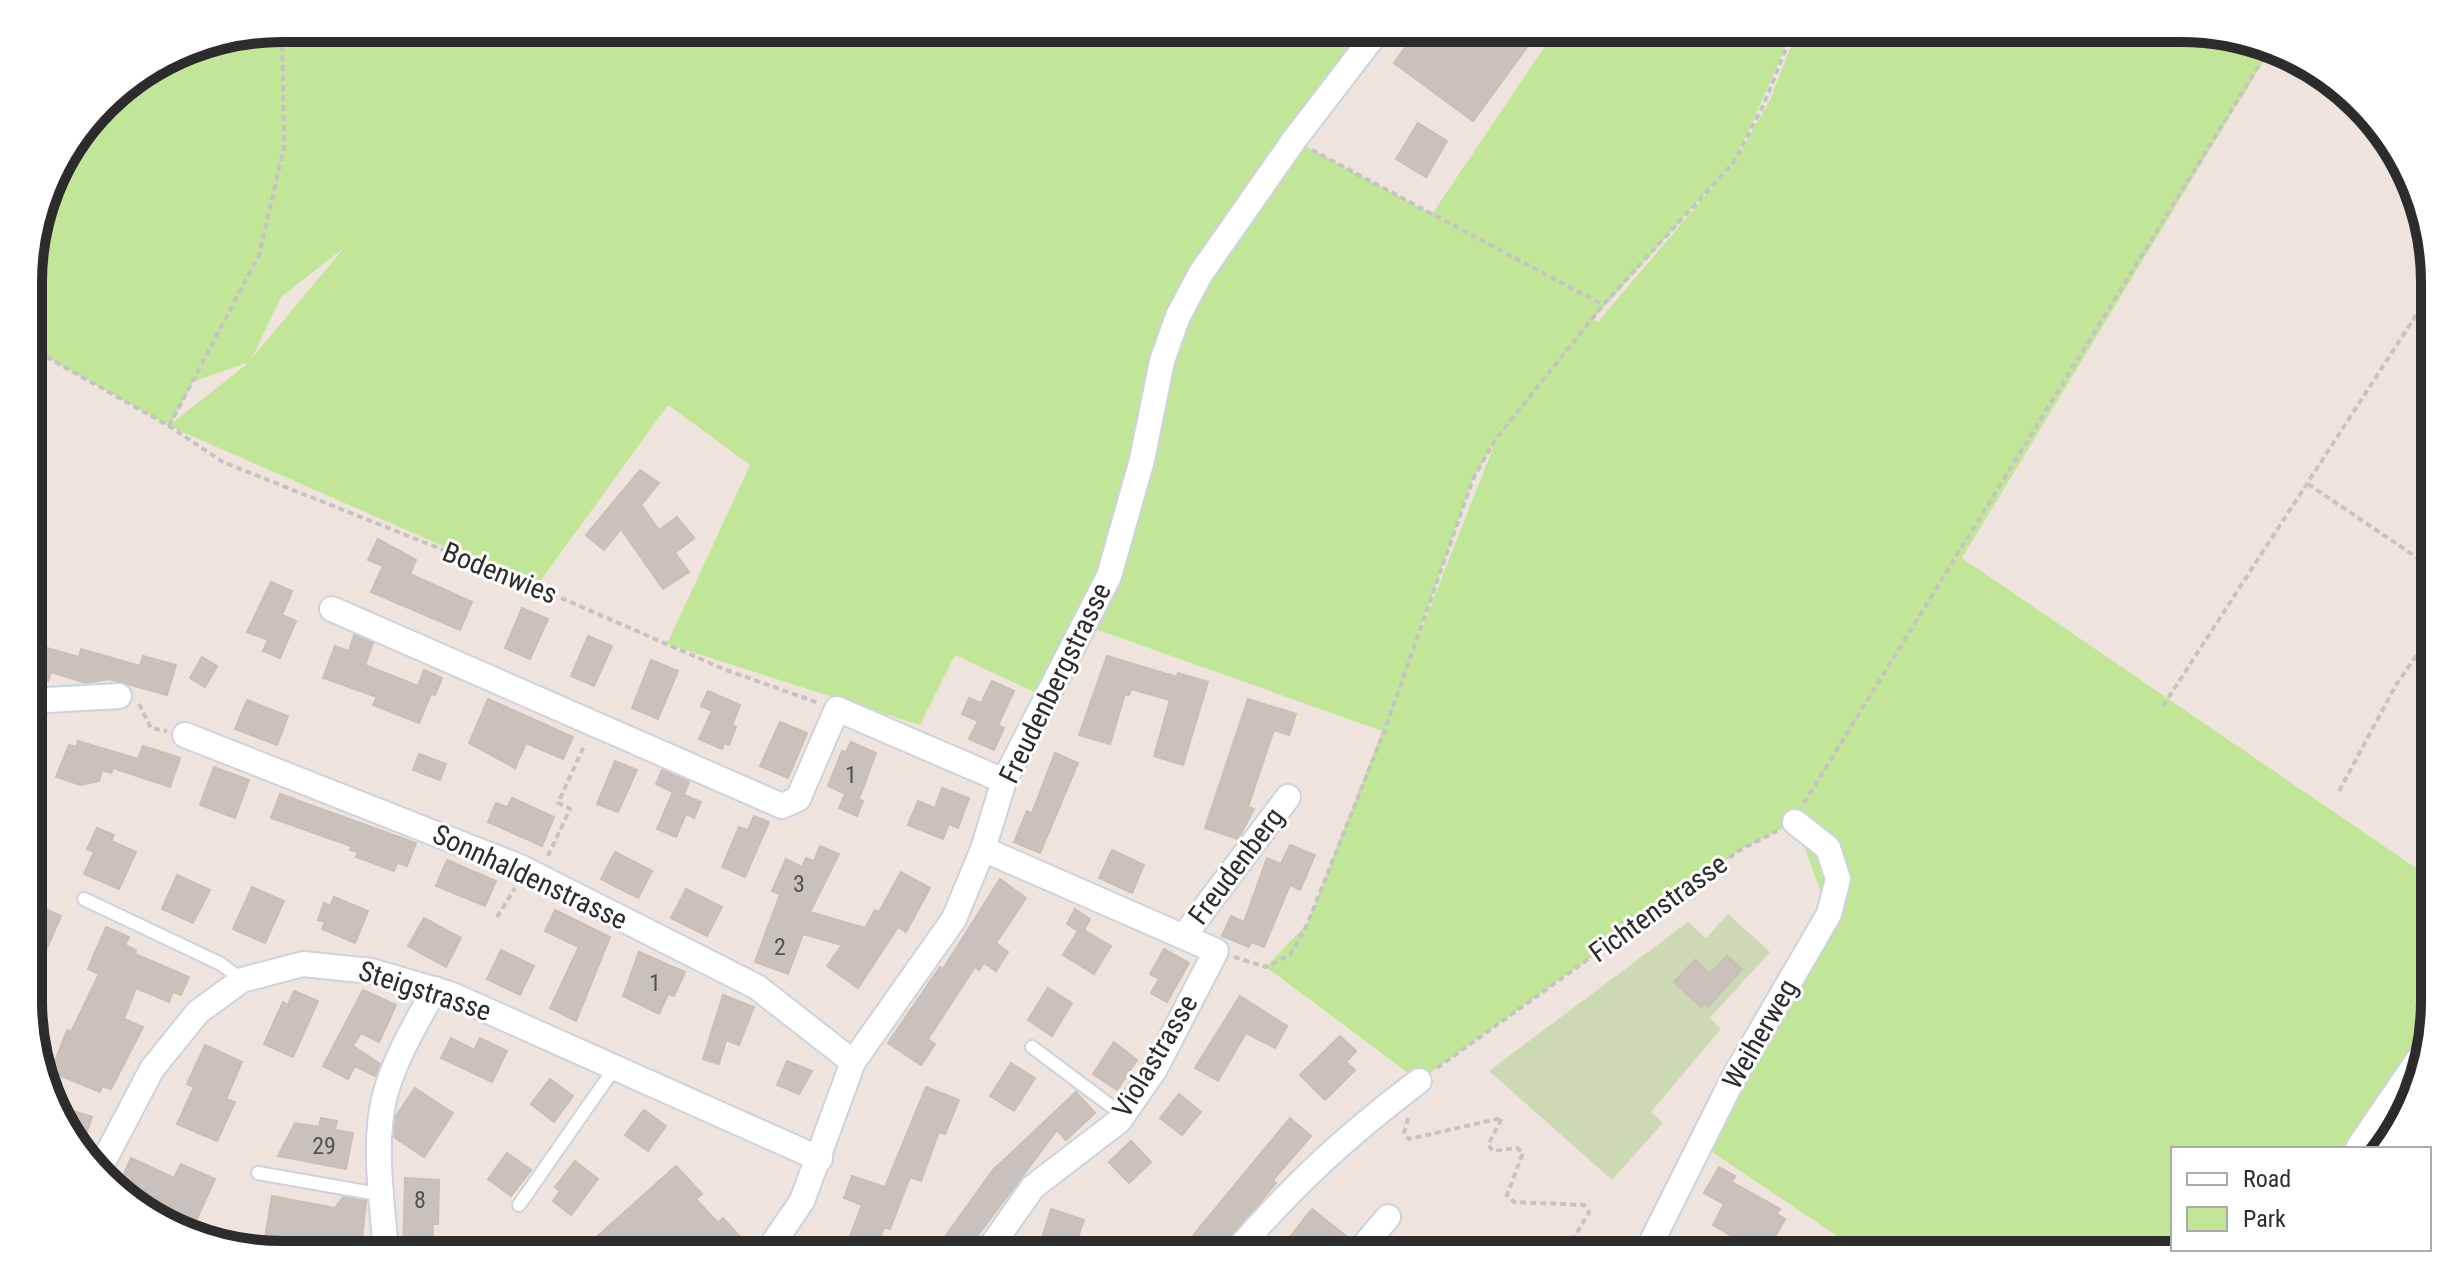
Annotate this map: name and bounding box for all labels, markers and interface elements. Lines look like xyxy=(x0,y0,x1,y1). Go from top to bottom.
street label: Bodenwies xyxy=(438,535,562,611)
street label: Freudenbergstrasse xyxy=(992,577,1118,789)
house number: 1 xyxy=(845,761,857,789)
street label: Freudenberg xyxy=(1181,801,1291,931)
street label: Sonnhaldenstrasse xyxy=(428,818,632,936)
street label: Fichtenstrasse xyxy=(1583,847,1733,969)
house number: 3 xyxy=(793,870,805,898)
house number: 2 xyxy=(774,933,786,961)
street label: Steigstrasse xyxy=(355,954,495,1028)
house number: 1 xyxy=(649,969,661,997)
street label: Weiherweg xyxy=(1715,973,1805,1095)
street label: Violastrasse xyxy=(1106,989,1204,1123)
house number: 29 xyxy=(312,1132,336,1160)
legend xyxy=(2171,1147,2431,1251)
text: Road xyxy=(2243,1165,2291,1193)
house number: 8 xyxy=(414,1186,426,1214)
text: Park xyxy=(2243,1205,2286,1233)

